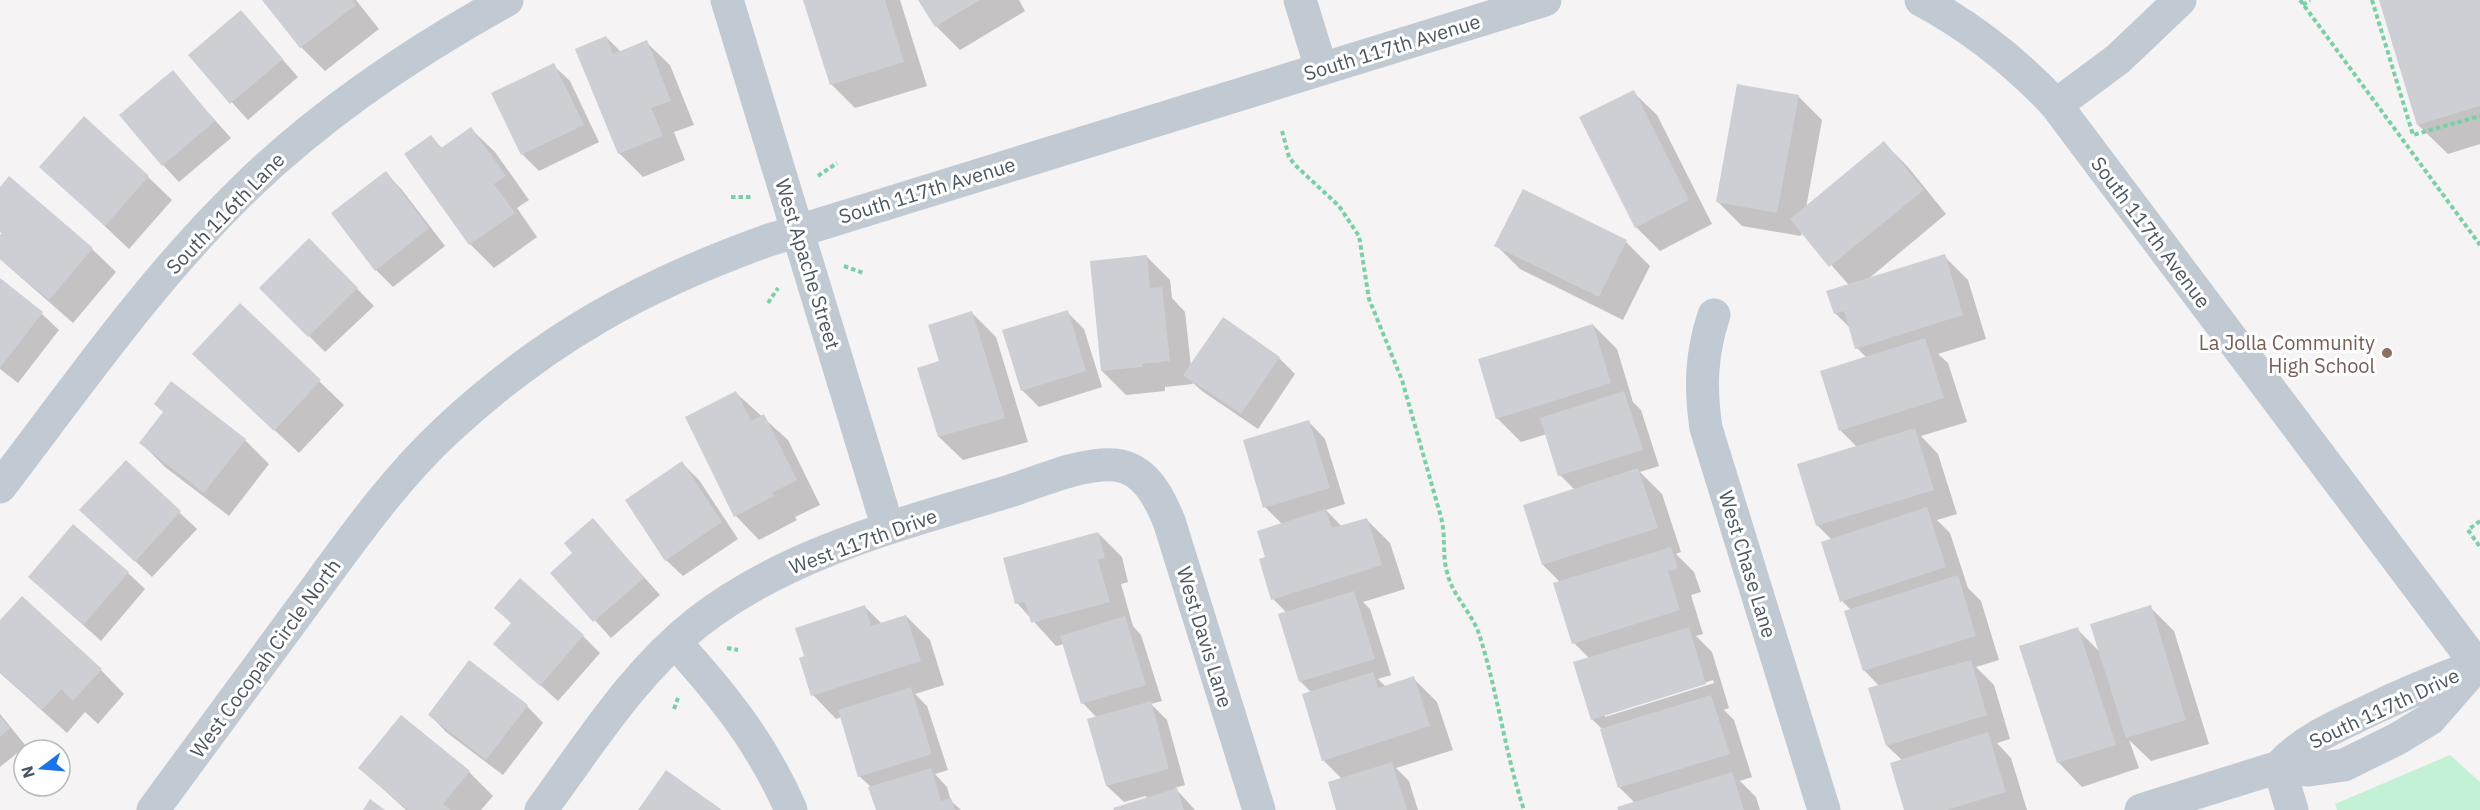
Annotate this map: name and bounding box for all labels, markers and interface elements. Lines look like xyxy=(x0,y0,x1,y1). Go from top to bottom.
street label: South 117th Avenue xyxy=(1300,7,1484,87)
street label: South 116th Lane xyxy=(160,146,290,280)
street label: South 117th Avenue xyxy=(835,150,1019,230)
street label: South 117th Avenue xyxy=(2085,151,2217,313)
street label: West Apache Street xyxy=(769,175,847,353)
place label: La Jolla Community High School xyxy=(2199,329,2375,379)
marker: La Jolla Community High School xyxy=(2380,346,2394,360)
street label: West Chase Lane xyxy=(1713,487,1783,641)
street label: West 117th Drive xyxy=(785,502,941,580)
street label: West Cocopah Circle North xyxy=(184,553,346,763)
street label: West Davis Lane xyxy=(1171,563,1239,711)
street label: South 117th Drive xyxy=(2305,661,2463,755)
north arrow xyxy=(12,738,72,798)
text: N xyxy=(16,764,39,780)

